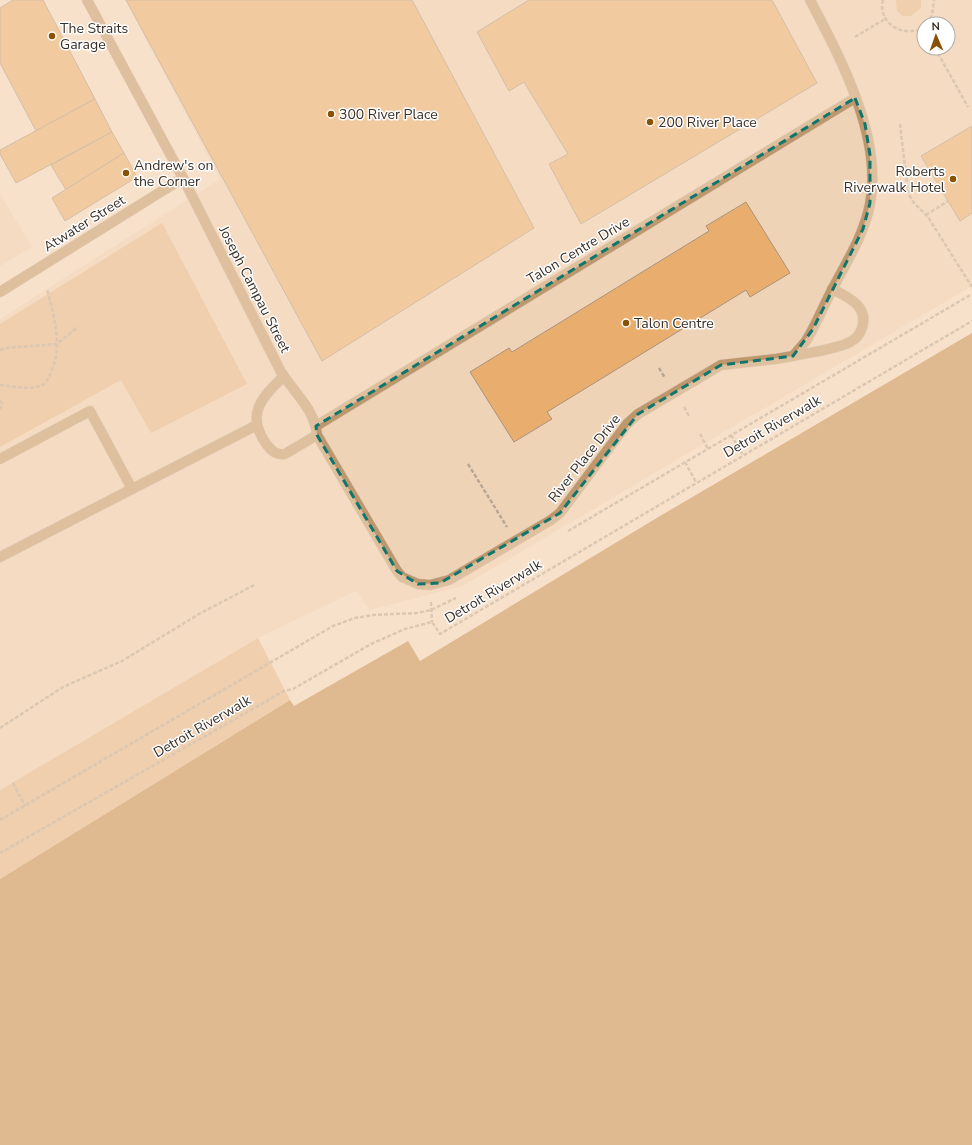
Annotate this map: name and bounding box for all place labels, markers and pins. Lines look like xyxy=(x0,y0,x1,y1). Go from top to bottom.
place label: The Straits Garage xyxy=(60,19,128,54)
marker: The Straits Garage xyxy=(47,31,57,41)
place label: 300 River Place xyxy=(339,105,438,124)
marker: 300 River Place xyxy=(326,109,336,119)
place label: 200 River Place xyxy=(658,113,757,132)
marker: 200 River Place xyxy=(645,117,655,127)
place label: Andrew's on the Corner xyxy=(134,156,214,191)
place label: Roberts Riverwalk Hotel xyxy=(844,162,946,197)
marker: Andrew's on the Corner xyxy=(121,168,131,178)
marker: Roberts Riverwalk Hotel xyxy=(948,174,958,184)
place label: Talon Centre xyxy=(634,314,714,333)
marker: Talon Centre xyxy=(621,318,631,328)

